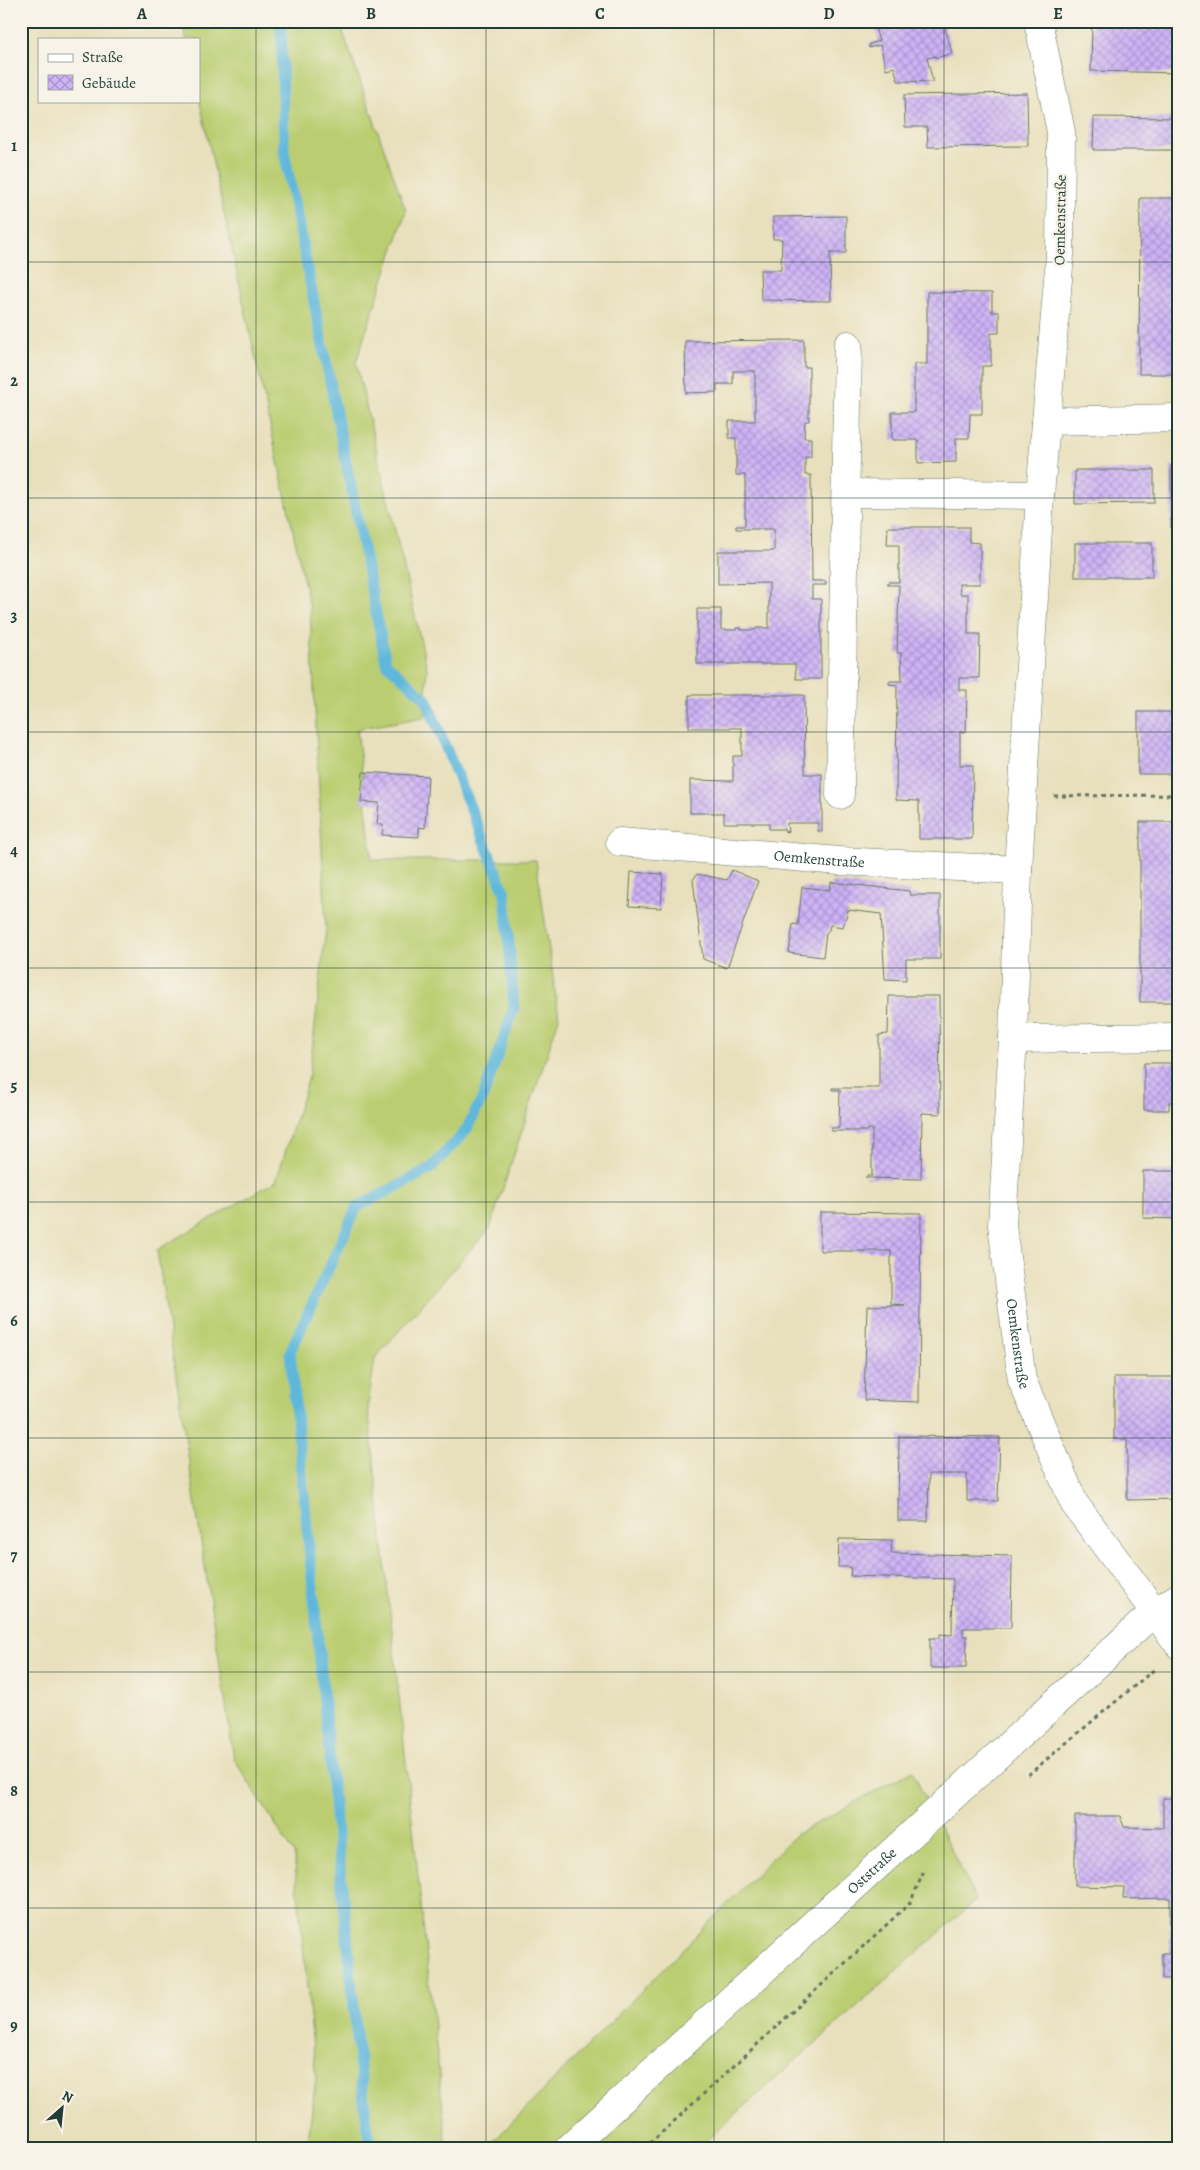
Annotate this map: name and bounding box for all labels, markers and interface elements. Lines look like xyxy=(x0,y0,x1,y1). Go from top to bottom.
text: A xyxy=(136,3,148,25)
text: B xyxy=(366,3,376,25)
text: C xyxy=(595,3,605,25)
text: D xyxy=(823,3,835,25)
text: E xyxy=(1053,3,1063,25)
legend xyxy=(38,38,200,102)
text: Straße xyxy=(82,47,123,67)
text: Gebäude xyxy=(82,73,136,93)
text: 1 xyxy=(11,135,17,157)
street label: Oemkenstraße xyxy=(1049,174,1071,266)
text: 2 xyxy=(10,370,18,392)
text: 3 xyxy=(11,605,18,627)
text: 4 xyxy=(10,840,18,862)
street label: Oemkenstraße xyxy=(773,845,865,872)
text: 5 xyxy=(11,1075,18,1097)
street label: Oemkenstraße xyxy=(1002,1297,1035,1392)
text: 6 xyxy=(10,1310,18,1332)
text: 7 xyxy=(11,1545,18,1567)
text: 8 xyxy=(10,1780,18,1802)
street label: Oststraße xyxy=(843,1843,901,1898)
text: 9 xyxy=(10,2015,18,2037)
north arrow xyxy=(38,2082,88,2132)
text: N xyxy=(59,2086,77,2108)

